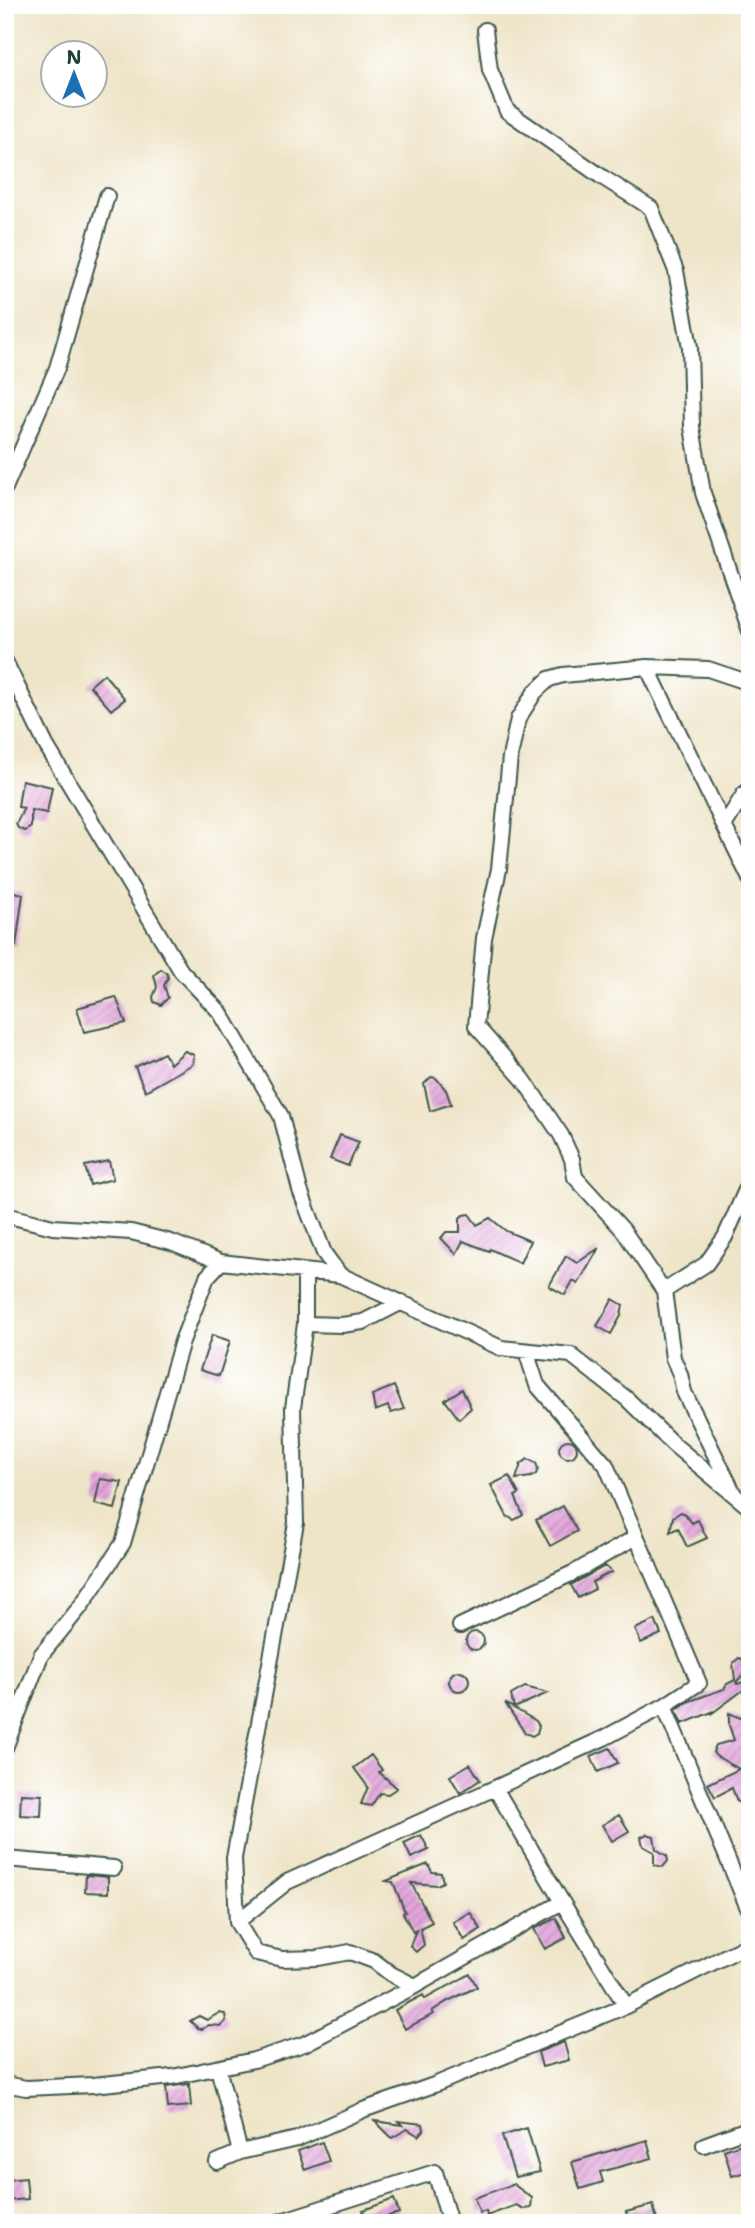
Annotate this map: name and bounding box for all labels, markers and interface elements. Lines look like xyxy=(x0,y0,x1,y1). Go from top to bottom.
north arrow xyxy=(38,38,108,108)
text: N xyxy=(66,45,82,70)

